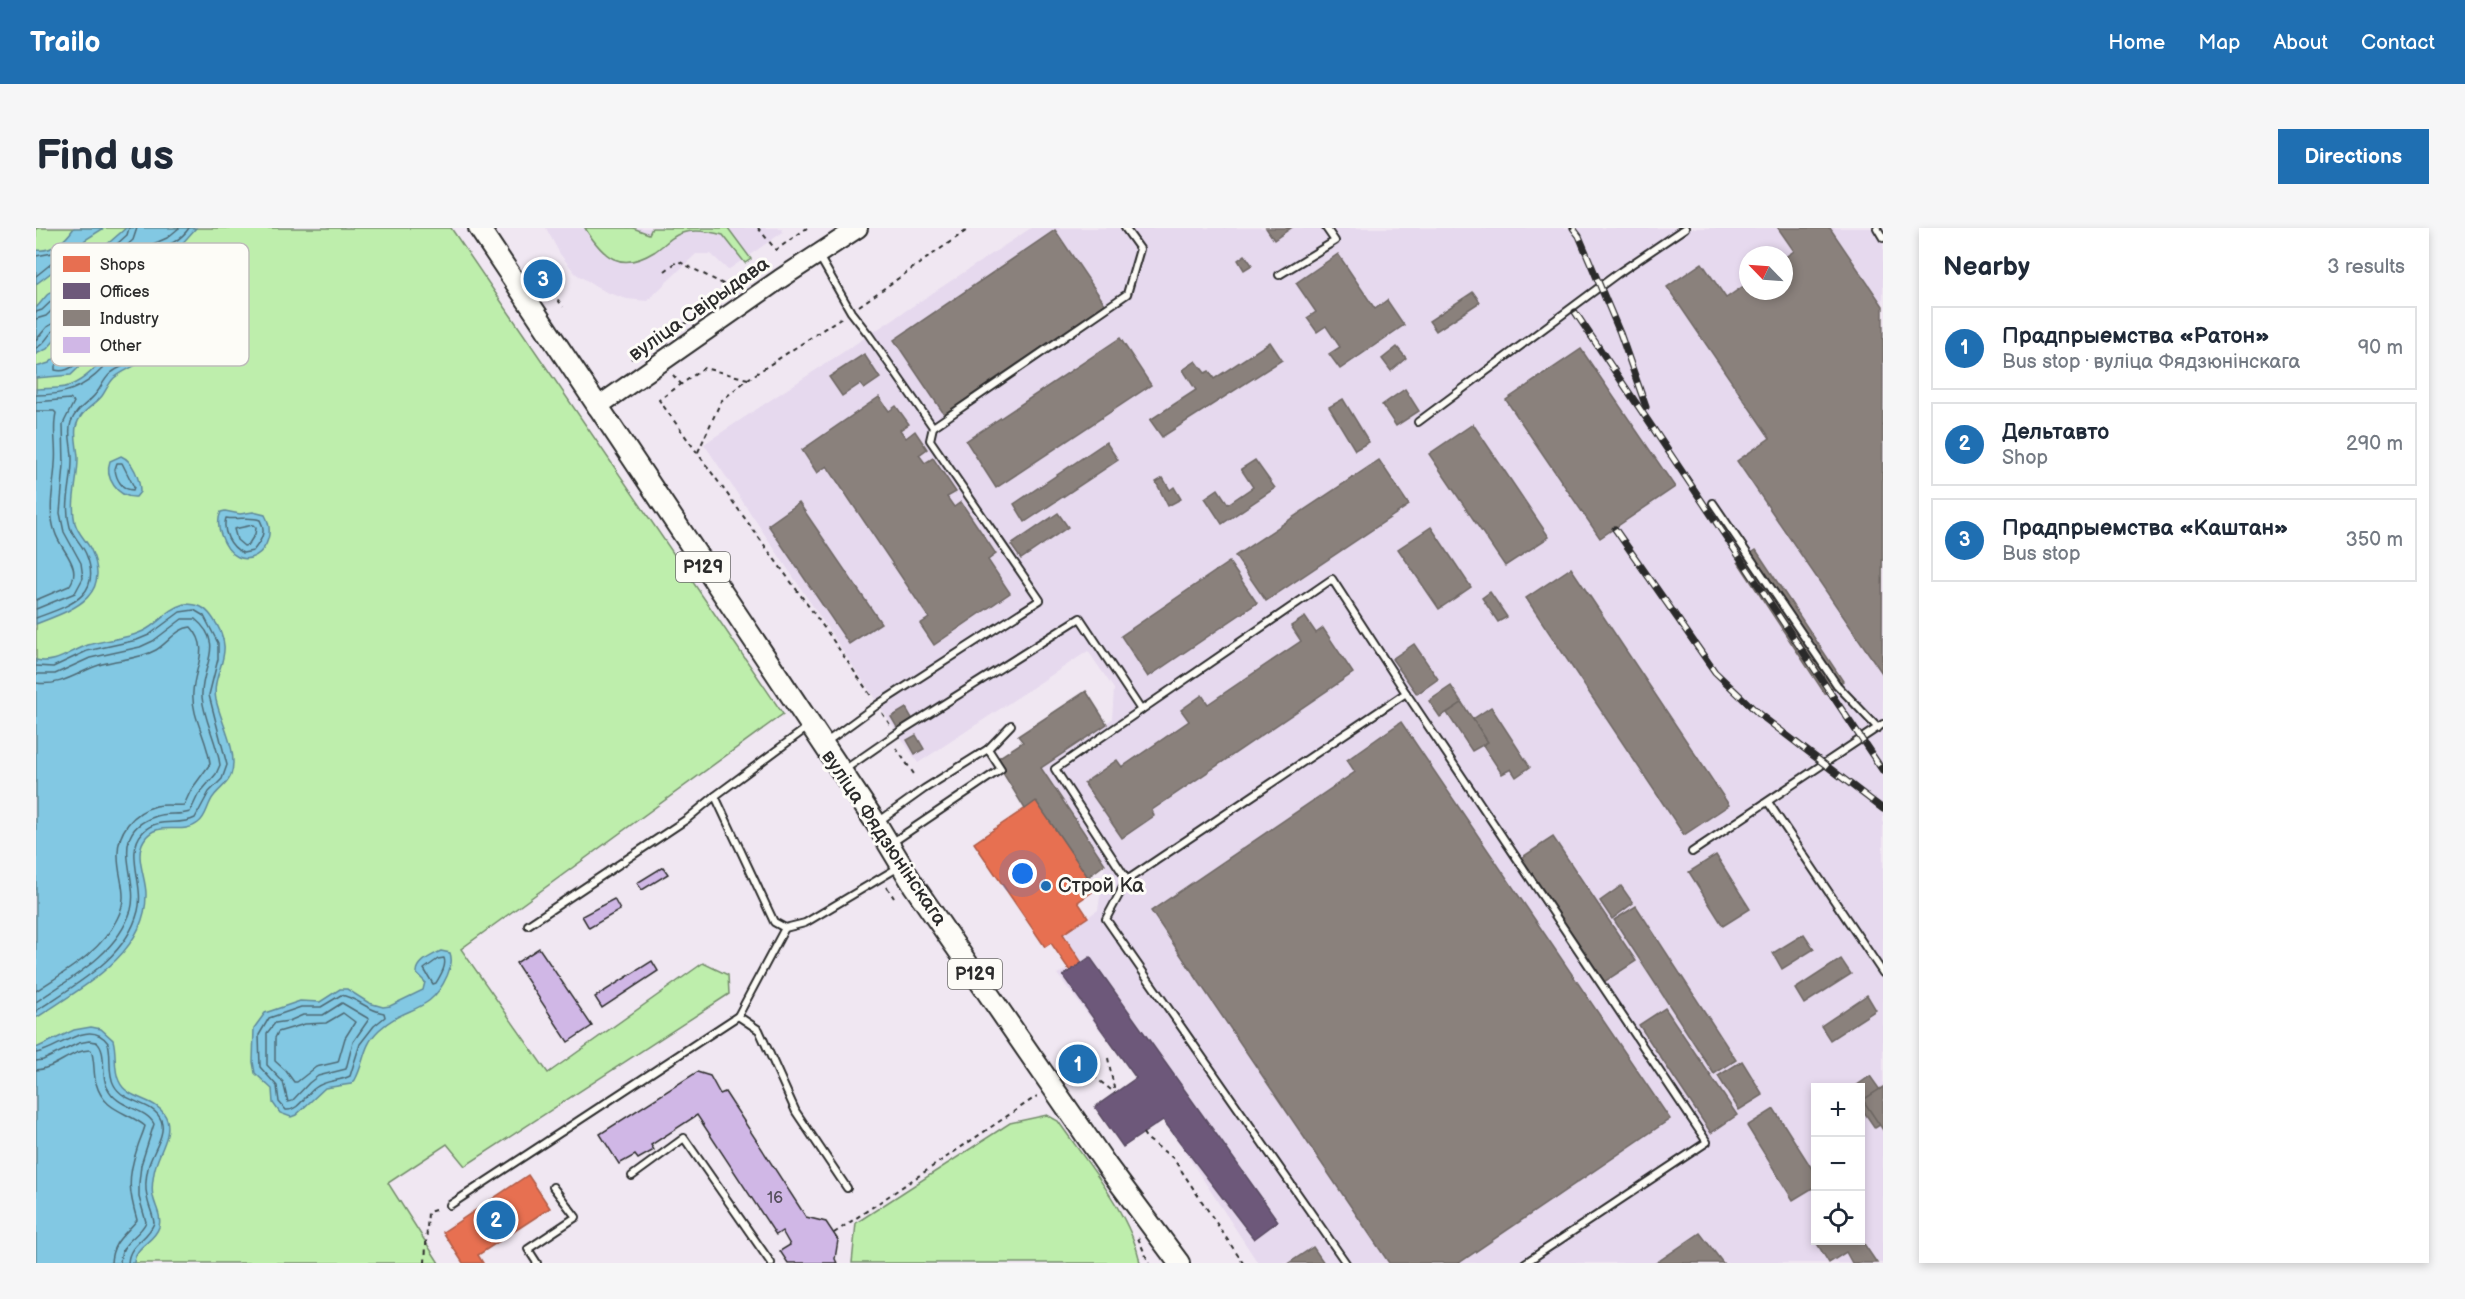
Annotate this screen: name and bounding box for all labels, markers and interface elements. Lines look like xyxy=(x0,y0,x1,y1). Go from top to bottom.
text: Trailo xyxy=(30,26,101,59)
text: Home xyxy=(2108,30,2165,55)
text: Map xyxy=(2198,30,2240,55)
text: About xyxy=(2273,30,2328,55)
text: Contact xyxy=(2361,30,2435,55)
button: Directions xyxy=(2278,129,2429,184)
text: Find us xyxy=(36,131,174,182)
legend xyxy=(51,243,249,366)
north arrow xyxy=(1739,246,1793,300)
street label: вуліца Свірыдава xyxy=(624,252,774,366)
text: Nearby xyxy=(1943,252,2030,283)
text: 3 results xyxy=(2327,255,2405,279)
text: Shops xyxy=(100,256,145,275)
pin: 3 xyxy=(524,256,562,302)
text: Offices xyxy=(100,283,150,302)
text: Industry xyxy=(100,310,159,329)
text: Прадпрыемства «Ратон» xyxy=(2002,323,2270,350)
text: 1 xyxy=(1960,336,1969,360)
text: 90 m xyxy=(2358,336,2403,360)
text: Other xyxy=(100,337,141,356)
text: Bus stop · вуліца Фядзюнінскага xyxy=(2002,350,2300,374)
text: Дельтавто xyxy=(2002,419,2109,446)
text: 2 xyxy=(1959,432,1970,456)
text: 290 m xyxy=(2346,432,2403,456)
text: Shop xyxy=(2002,446,2048,470)
text: Прадпрыемства «Каштан» xyxy=(2002,515,2289,542)
text: 3 xyxy=(1959,528,1970,552)
text: 350 m xyxy=(2346,528,2403,552)
text: Bus stop xyxy=(2002,542,2081,566)
road number: Р129 xyxy=(676,552,730,582)
street label: вуліца Фядзюнінскага xyxy=(816,746,952,931)
your location xyxy=(1008,859,1037,888)
place label: Строй Ка xyxy=(1058,874,1144,898)
marker: Строй Ка xyxy=(1039,879,1053,893)
road number: Р129 xyxy=(948,959,1002,989)
pin: 1 xyxy=(1058,1042,1098,1086)
map controls xyxy=(1811,1083,1865,1245)
button: + xyxy=(1811,1083,1865,1137)
button: − xyxy=(1811,1137,1865,1191)
house number: 16 xyxy=(767,1189,783,1208)
button: locate xyxy=(1811,1191,1865,1245)
pin: 2 xyxy=(476,1198,516,1242)

